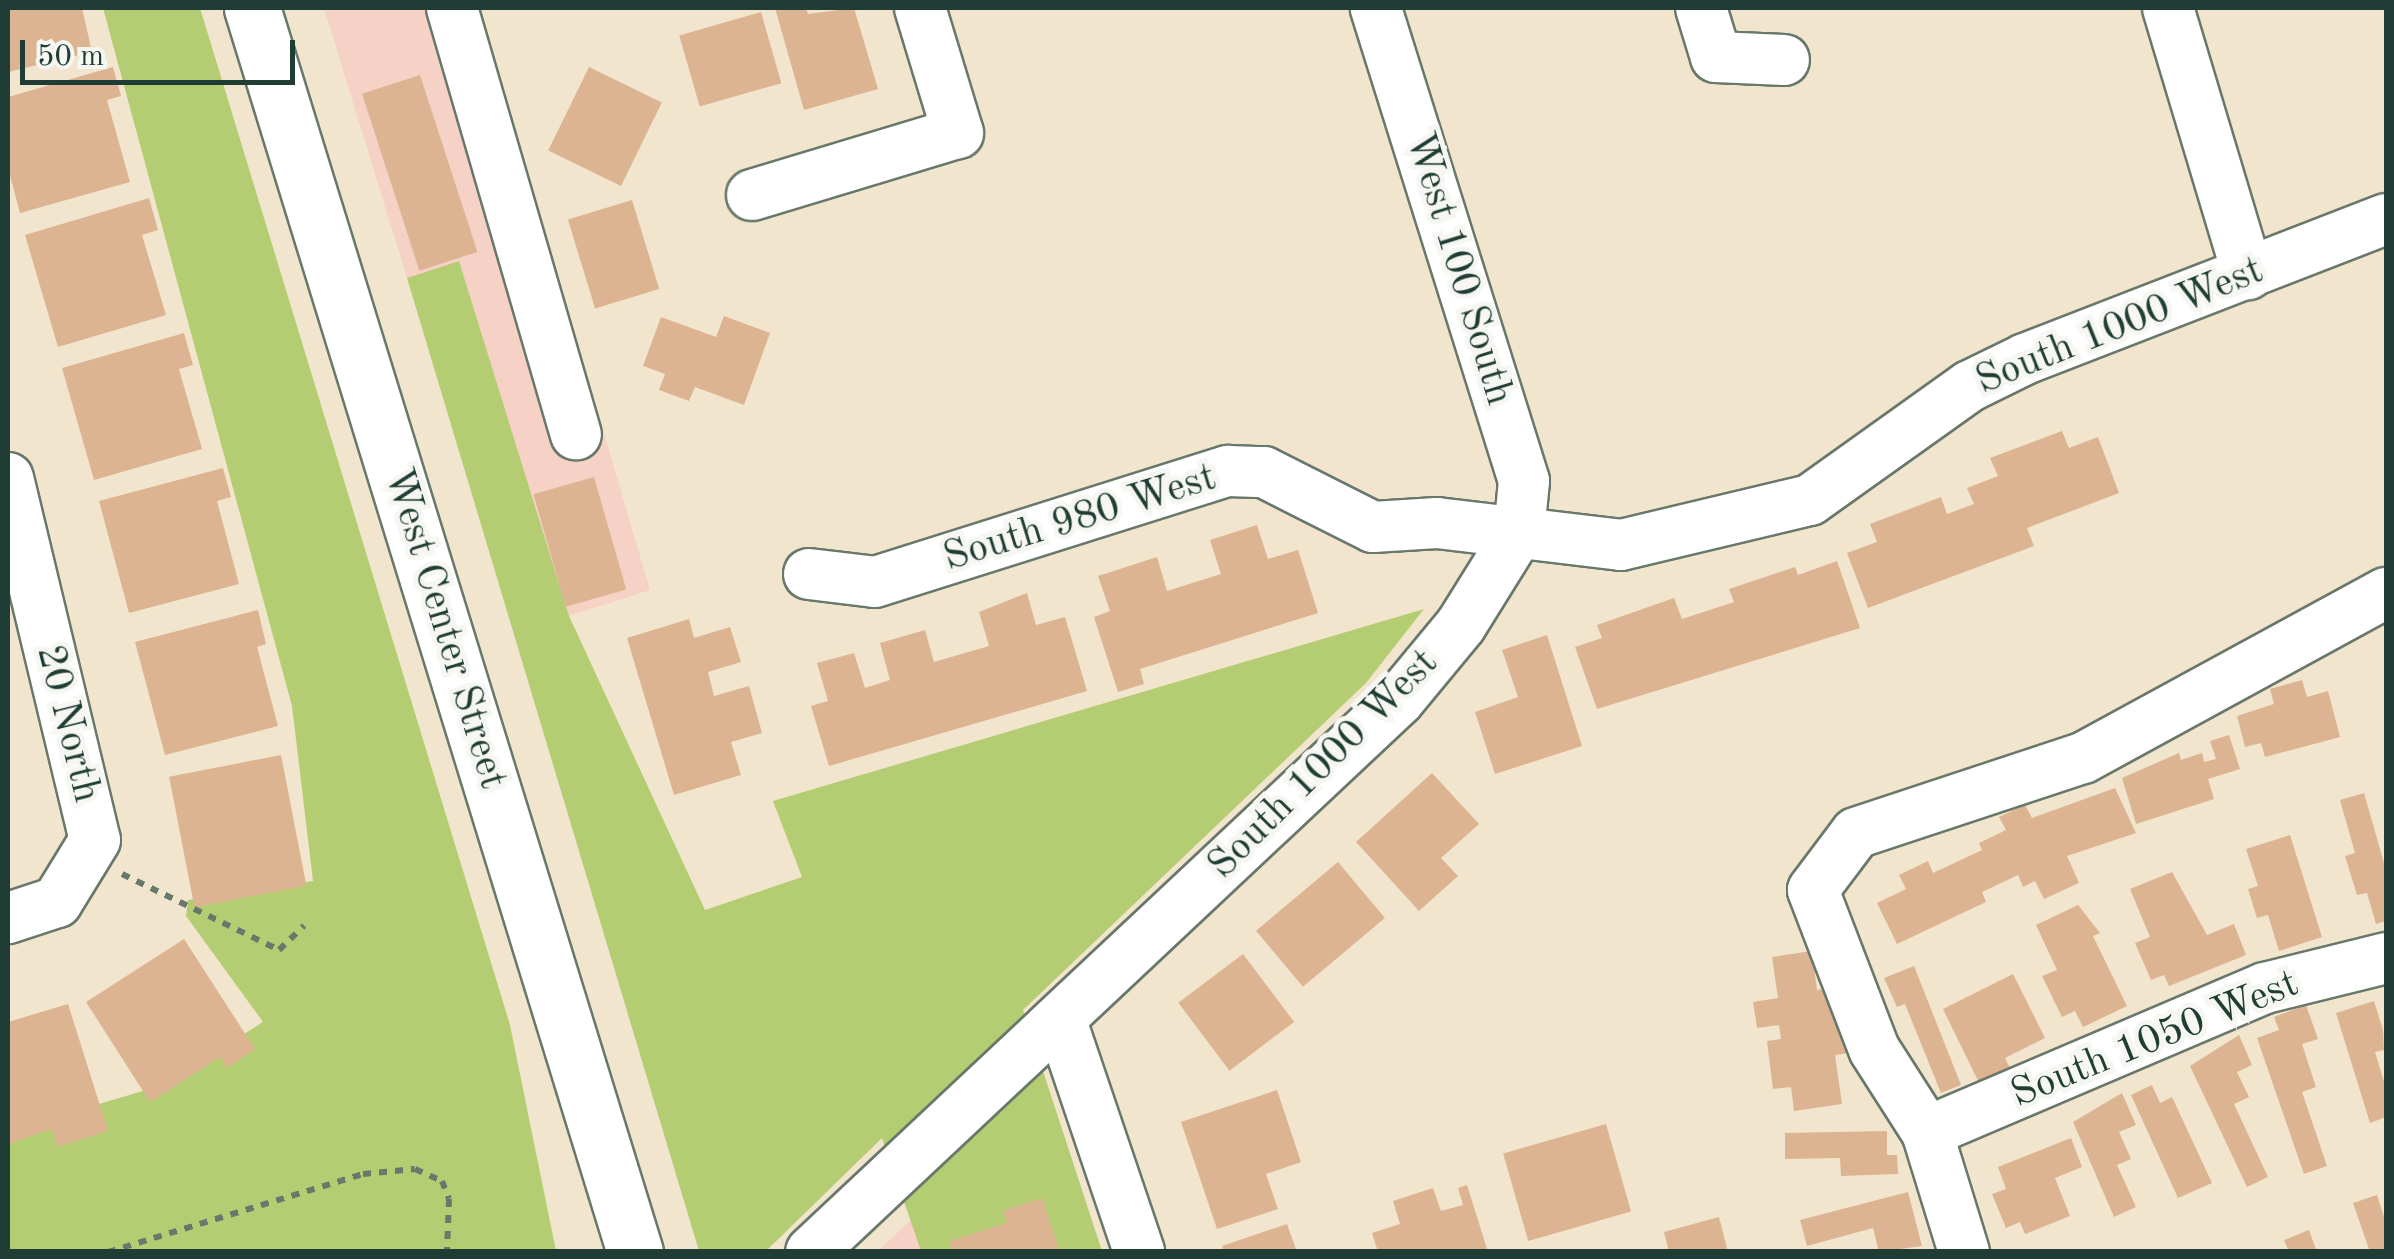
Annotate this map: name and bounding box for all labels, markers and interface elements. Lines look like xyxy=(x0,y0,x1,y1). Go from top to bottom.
scale bar xyxy=(25,20,300,82)
text: 50 m xyxy=(37,42,104,72)
street label: West 100 South xyxy=(1394,127,1522,411)
street label: South 1000 West xyxy=(1969,248,2271,406)
street label: South 980 West xyxy=(938,455,1222,583)
street label: West Center Street xyxy=(372,463,516,795)
street label: 20 North xyxy=(24,640,110,808)
street label: South 1000 West xyxy=(1199,640,1449,890)
street label: South 1050 West xyxy=(2004,961,2306,1119)

